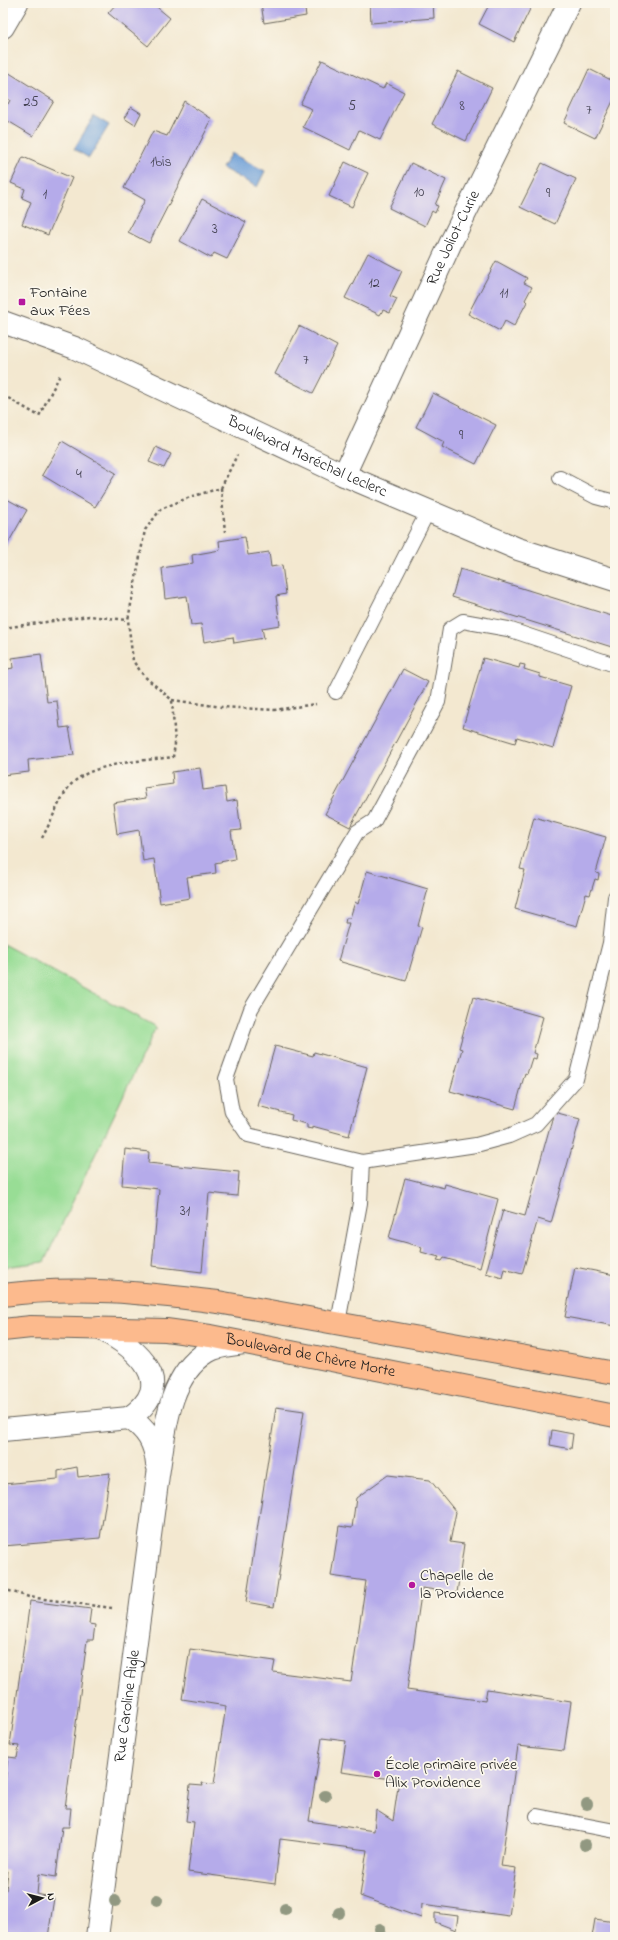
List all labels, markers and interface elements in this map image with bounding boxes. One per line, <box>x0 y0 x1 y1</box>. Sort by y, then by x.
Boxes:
house number: 25 <box>24 92 38 113</box>
house number: 5 <box>348 96 356 117</box>
house number: 8 <box>459 96 465 117</box>
house number: 7 <box>586 100 592 121</box>
house number: 1bis <box>150 152 172 173</box>
house number: 10 <box>414 182 424 203</box>
house number: 9 <box>546 183 551 204</box>
house number: 1 <box>43 184 48 205</box>
street label: Rue Joliot-Curie <box>421 186 487 290</box>
house number: 3 <box>212 219 218 240</box>
house number: 12 <box>368 273 380 294</box>
place label: Fontaine aux Fées <box>29 281 90 323</box>
house number: 11 <box>500 283 509 304</box>
marker: Fontaine aux Fées <box>17 297 27 307</box>
house number: 7 <box>303 350 309 371</box>
street label: Boulevard Maréchal Leclerc <box>222 409 392 504</box>
house number: 9 <box>459 425 464 446</box>
house number: 4 <box>76 464 82 485</box>
house number: 31 <box>180 1201 191 1222</box>
street label: Boulevard de Chèvre Morte <box>222 1327 398 1384</box>
place label: Chapelle de la Providence <box>420 1564 505 1606</box>
marker: Chapelle de la Providence <box>407 1580 417 1590</box>
street label: Rue Caroline Aigle <box>108 1647 147 1764</box>
place label: École primaire privée Alix Providence <box>385 1753 518 1795</box>
marker: École primaire privée Alix Providence <box>372 1769 382 1779</box>
north arrow <box>22 1878 62 1918</box>
text: N <box>43 1892 59 1902</box>

